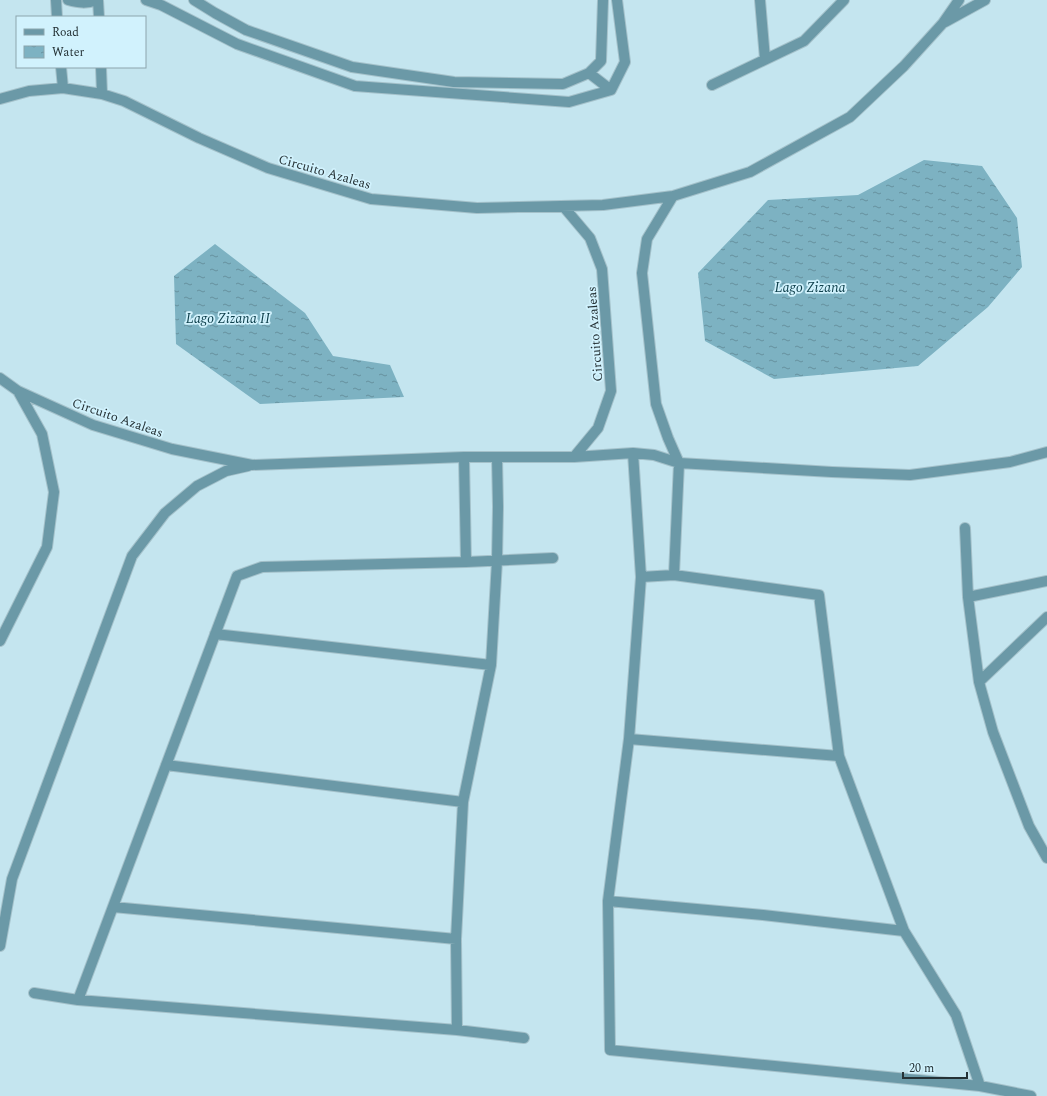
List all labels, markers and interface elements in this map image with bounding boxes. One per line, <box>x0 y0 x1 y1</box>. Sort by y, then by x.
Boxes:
legend <box>16 16 146 68</box>
text: Road <box>52 23 79 42</box>
text: Water <box>52 43 84 62</box>
street label: Circuito Azaleas <box>276 149 373 195</box>
water label: Lago Zizana <box>774 277 846 298</box>
street label: Circuito Azaleas <box>582 286 608 382</box>
water label: Lago Zizana II <box>186 308 270 329</box>
street label: Circuito Azaleas <box>69 393 166 443</box>
scale bar <box>903 1054 967 1080</box>
text: 20 m <box>909 1059 934 1078</box>

